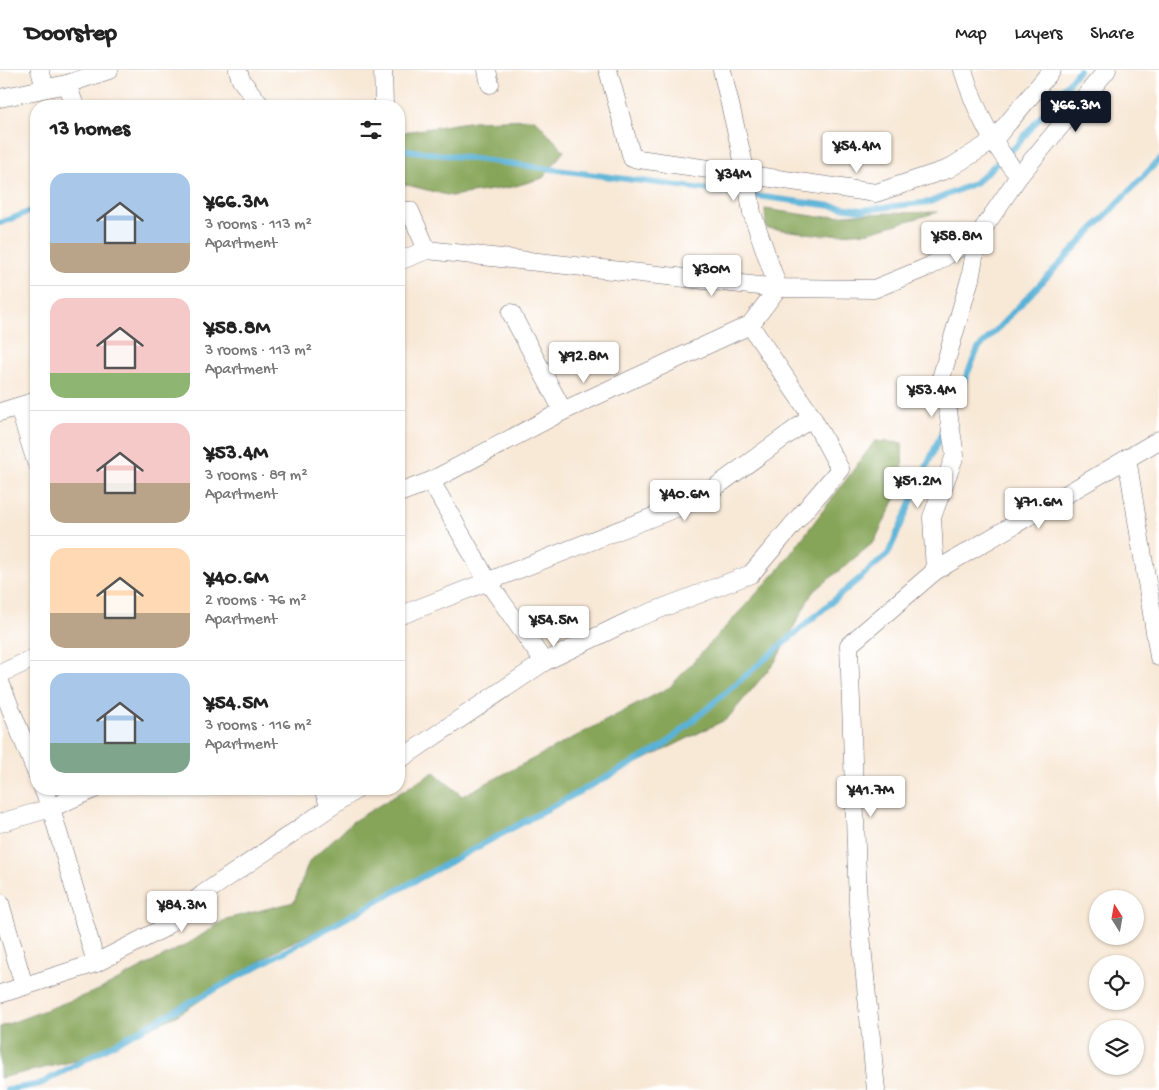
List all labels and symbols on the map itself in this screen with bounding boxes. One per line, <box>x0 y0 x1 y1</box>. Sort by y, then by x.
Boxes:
pin: ¥66.3M <box>1035 90 1117 133</box>
pin: ¥54.4M <box>816 132 898 174</box>
pin: ¥34M <box>704 160 764 202</box>
pin: ¥58.8M <box>916 222 998 264</box>
pin: ¥30M <box>682 254 742 297</box>
pin: ¥92.8M <box>543 342 625 384</box>
pin: ¥53.4M <box>891 376 973 418</box>
pin: ¥51.2M <box>877 466 959 509</box>
pin: ¥40.6M <box>644 480 726 522</box>
pin: ¥71.6M <box>998 488 1080 530</box>
pin: ¥54.5M <box>513 606 595 648</box>
pin: ¥41.7M <box>830 776 912 818</box>
pin: ¥84.3M <box>141 890 223 933</box>
north arrow <box>1089 890 1144 945</box>

